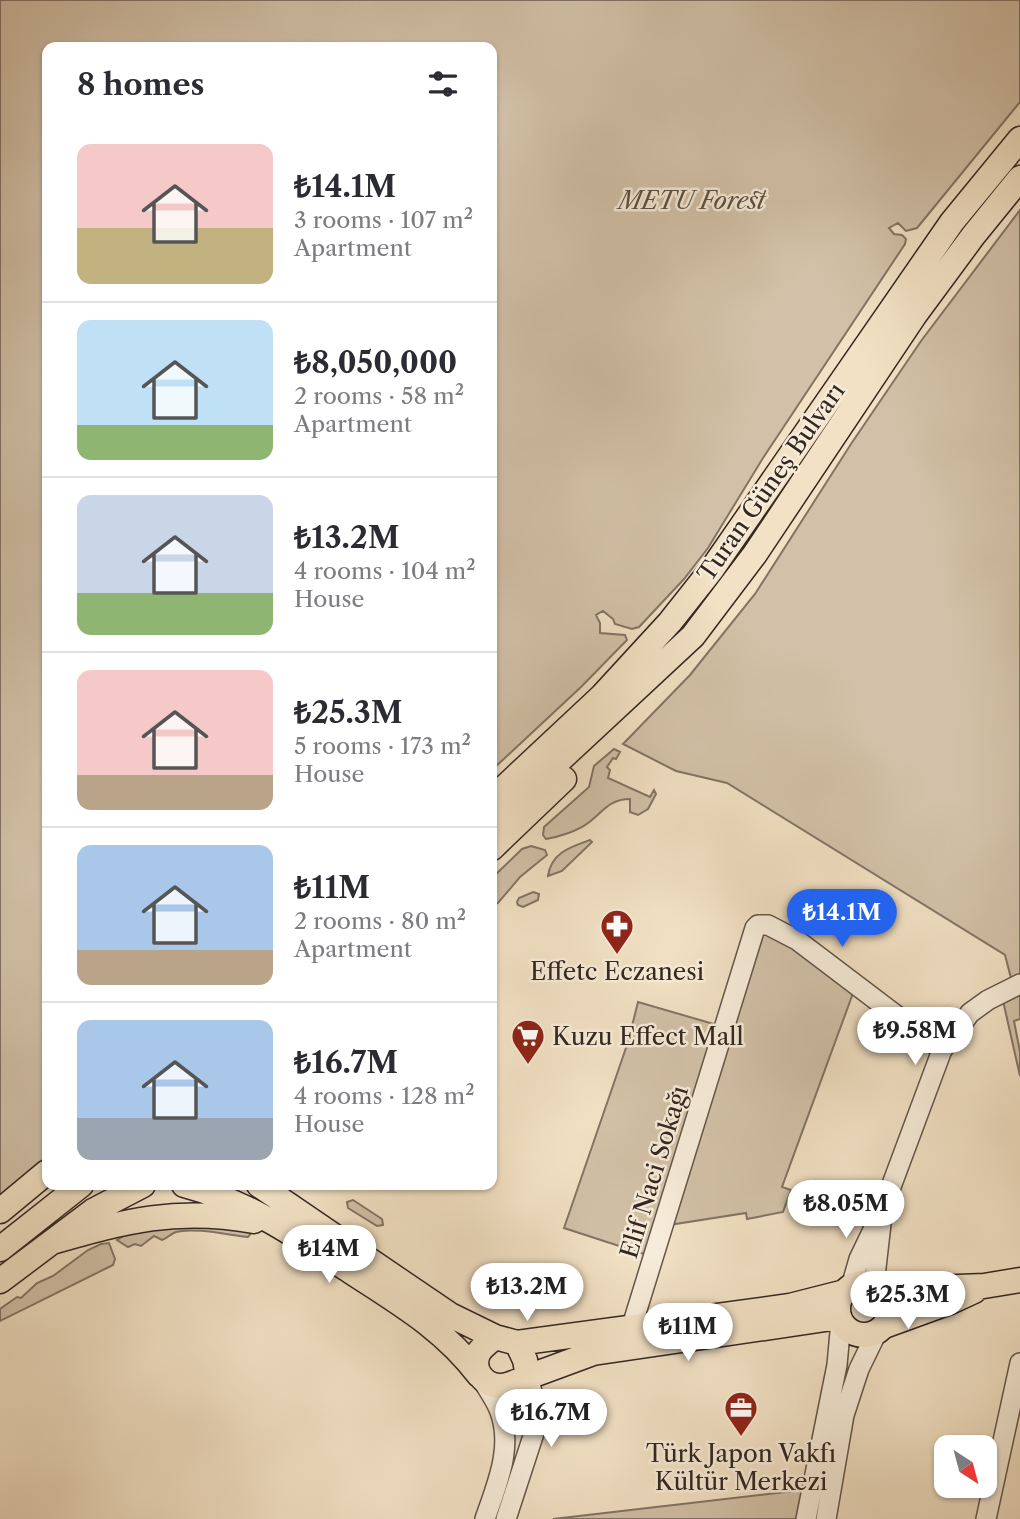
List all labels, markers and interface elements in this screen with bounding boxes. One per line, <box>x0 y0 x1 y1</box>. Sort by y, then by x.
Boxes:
icon: filters <box>424 65 462 103</box>
text: 8 homes <box>77 66 204 103</box>
text: ₺14.1M <box>294 168 396 205</box>
icon: home <box>133 172 217 256</box>
park label: METU Forest <box>615 186 767 215</box>
text: 3 rooms · 107 m² <box>294 206 473 234</box>
text: Apartment <box>294 234 412 262</box>
text: ₺8,050,000 <box>294 344 457 381</box>
icon: home <box>133 348 217 432</box>
street label: Turan Güneş Bulvarı <box>691 377 851 587</box>
text: 2 rooms · 58 m² <box>294 382 464 410</box>
text: Apartment <box>294 410 412 438</box>
text: ₺13.2M <box>294 519 399 556</box>
icon: home <box>133 523 217 607</box>
text: 4 rooms · 104 m² <box>294 557 476 585</box>
text: House <box>294 585 364 613</box>
text: ₺25.3M <box>294 694 403 731</box>
icon: home <box>133 698 217 782</box>
text: 5 rooms · 173 m² <box>294 732 471 760</box>
text: House <box>294 760 364 788</box>
text: ₺11M <box>294 869 370 906</box>
icon: home <box>133 873 217 957</box>
pin: ₺14.1M <box>785 890 899 949</box>
text: ₺14.1M <box>803 898 881 926</box>
text: 2 rooms · 80 m² <box>294 907 466 935</box>
pharmacy icon: Effetc Eczanesi <box>598 907 636 956</box>
text: Apartment <box>294 935 412 963</box>
place label: Effetc Eczanesi <box>530 957 704 986</box>
pin: ₺9.58M <box>858 1007 972 1067</box>
text: ₺9.58M <box>873 1016 957 1044</box>
supermarket icon: Kuzu Effect Mall <box>509 1017 547 1066</box>
place label: Kuzu Effect Mall <box>552 1022 744 1051</box>
text: ₺16.7M <box>294 1044 398 1081</box>
icon: home <box>133 1048 217 1132</box>
text: 4 rooms · 128 m² <box>294 1082 475 1110</box>
street label: Elif Naci Sokağı <box>614 1082 694 1262</box>
text: House <box>294 1110 364 1138</box>
pin: ₺8.05M <box>789 1180 903 1240</box>
text: ₺8.05M <box>803 1189 889 1217</box>
pin: ₺14M <box>288 1226 370 1285</box>
text: ₺14M <box>298 1234 360 1262</box>
pin: ₺13.2M <box>470 1264 584 1323</box>
text: ₺13.2M <box>487 1272 567 1300</box>
pin: ₺25.3M <box>851 1272 965 1331</box>
text: ₺25.3M <box>866 1280 950 1308</box>
pin: ₺11M <box>647 1304 729 1363</box>
text: ₺11M <box>659 1312 717 1340</box>
office icon: Türk Japon Vakfı Kültür Merkezi <box>722 1389 760 1438</box>
pin: ₺16.7M <box>494 1390 608 1449</box>
text: ₺16.7M <box>511 1398 591 1426</box>
north arrow <box>934 1435 998 1498</box>
map controls <box>934 1435 997 1498</box>
place label: Türk Japon Vakfı Kültür Merkezi <box>646 1439 836 1496</box>

